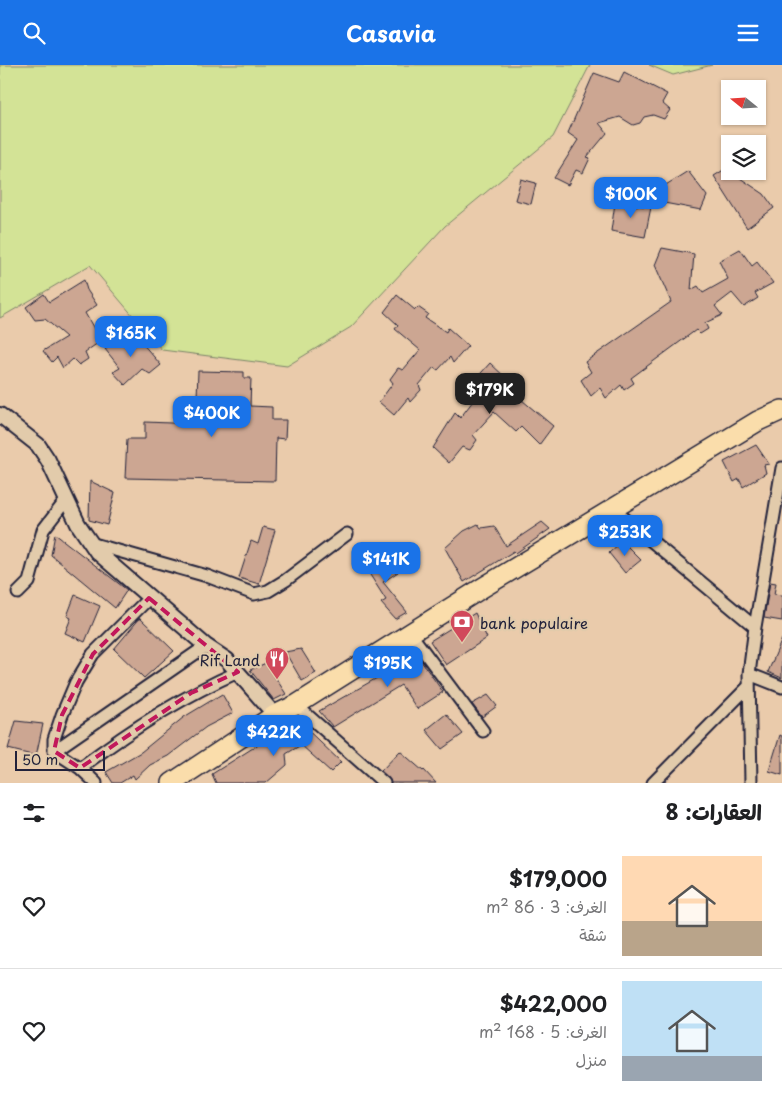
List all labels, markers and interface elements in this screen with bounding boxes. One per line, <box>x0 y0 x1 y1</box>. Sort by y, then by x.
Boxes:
text: Casavia <box>346 16 436 49</box>
icon: search <box>20 19 48 47</box>
icon: menu <box>734 19 762 47</box>
north arrow <box>721 80 766 125</box>
map controls <box>721 80 766 180</box>
button: layers <box>721 135 766 180</box>
pin: $100K <box>596 177 666 219</box>
text: $100K <box>605 181 657 205</box>
pin: $165K <box>96 315 166 358</box>
text: $165K <box>106 320 156 344</box>
pin: $179K <box>455 373 525 415</box>
text: $179K <box>466 377 514 401</box>
pin: $400K <box>177 395 247 438</box>
text: $400K <box>184 400 240 424</box>
pin: $253K <box>590 515 660 557</box>
text: $253K <box>599 519 651 543</box>
pin: $141K <box>351 541 421 584</box>
text: $141K <box>362 546 410 570</box>
bank icon: bank populaire <box>449 609 475 643</box>
place label: bank populaire <box>480 611 588 634</box>
pin: $195K <box>353 645 423 688</box>
restaurant icon: Rif Land <box>264 646 290 680</box>
place label: Rif Land <box>200 648 260 671</box>
text: $195K <box>364 650 412 674</box>
pin: $422K <box>239 715 309 757</box>
text: $422K <box>247 719 301 743</box>
scale bar <box>15 748 105 771</box>
text: 50 m <box>22 749 58 770</box>
text: العقارات: 8 <box>666 795 762 827</box>
icon: filters <box>20 799 48 827</box>
text: $179,000 <box>509 862 607 894</box>
icon: home <box>662 876 722 936</box>
icon: heart <box>20 892 48 920</box>
text: الغرف: 3 · 86 m² <box>486 894 607 918</box>
text: شقة <box>579 922 607 946</box>
text: $422,000 <box>500 987 607 1019</box>
icon: home <box>662 1001 722 1061</box>
icon: heart <box>20 1017 48 1045</box>
text: الغرف: 5 · 168 m² <box>479 1019 607 1043</box>
text: منزل <box>575 1047 607 1071</box>

